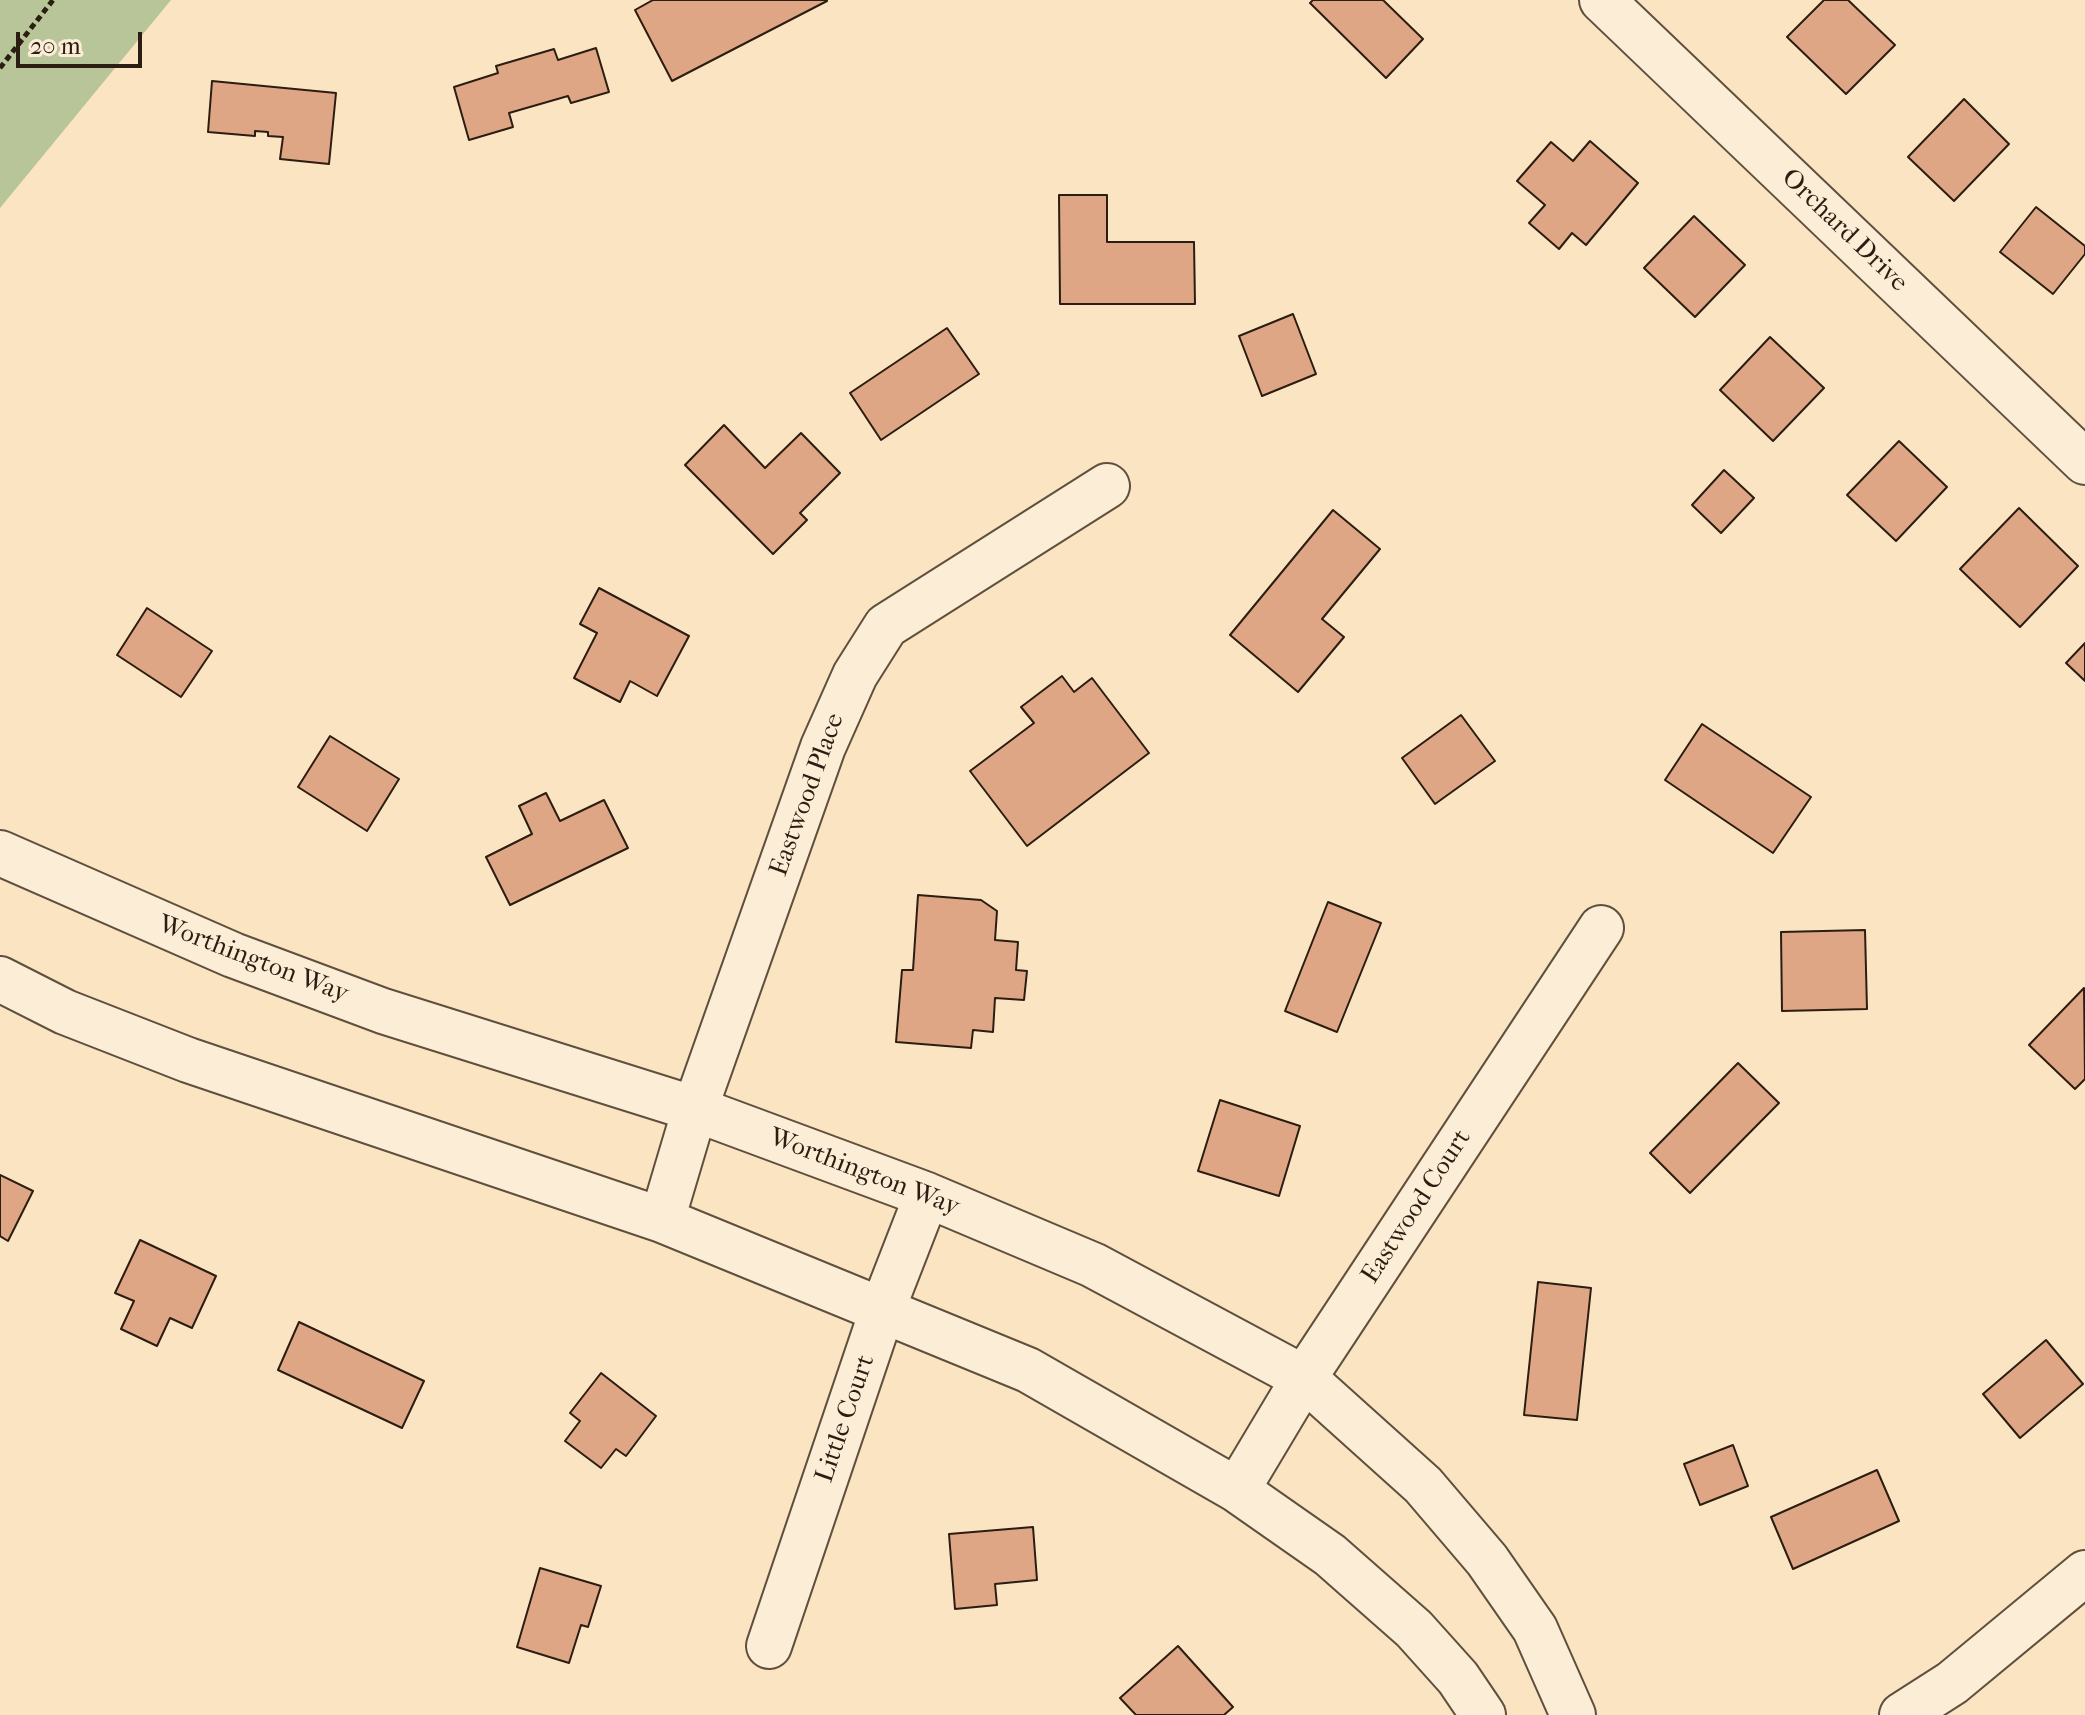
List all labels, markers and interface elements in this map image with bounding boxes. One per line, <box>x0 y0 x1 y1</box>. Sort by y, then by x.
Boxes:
scale bar <box>20 16 146 66</box>
text: 20 m <box>30 32 81 60</box>
street label: Orchard Drive <box>1774 163 1914 299</box>
street label: Eastwood Place <box>764 709 852 881</box>
street label: Worthington Way <box>154 909 352 1011</box>
street label: Worthington Way <box>765 1122 963 1224</box>
street label: Eastwood Court <box>1356 1124 1478 1290</box>
street label: Little Court <box>810 1351 882 1487</box>

